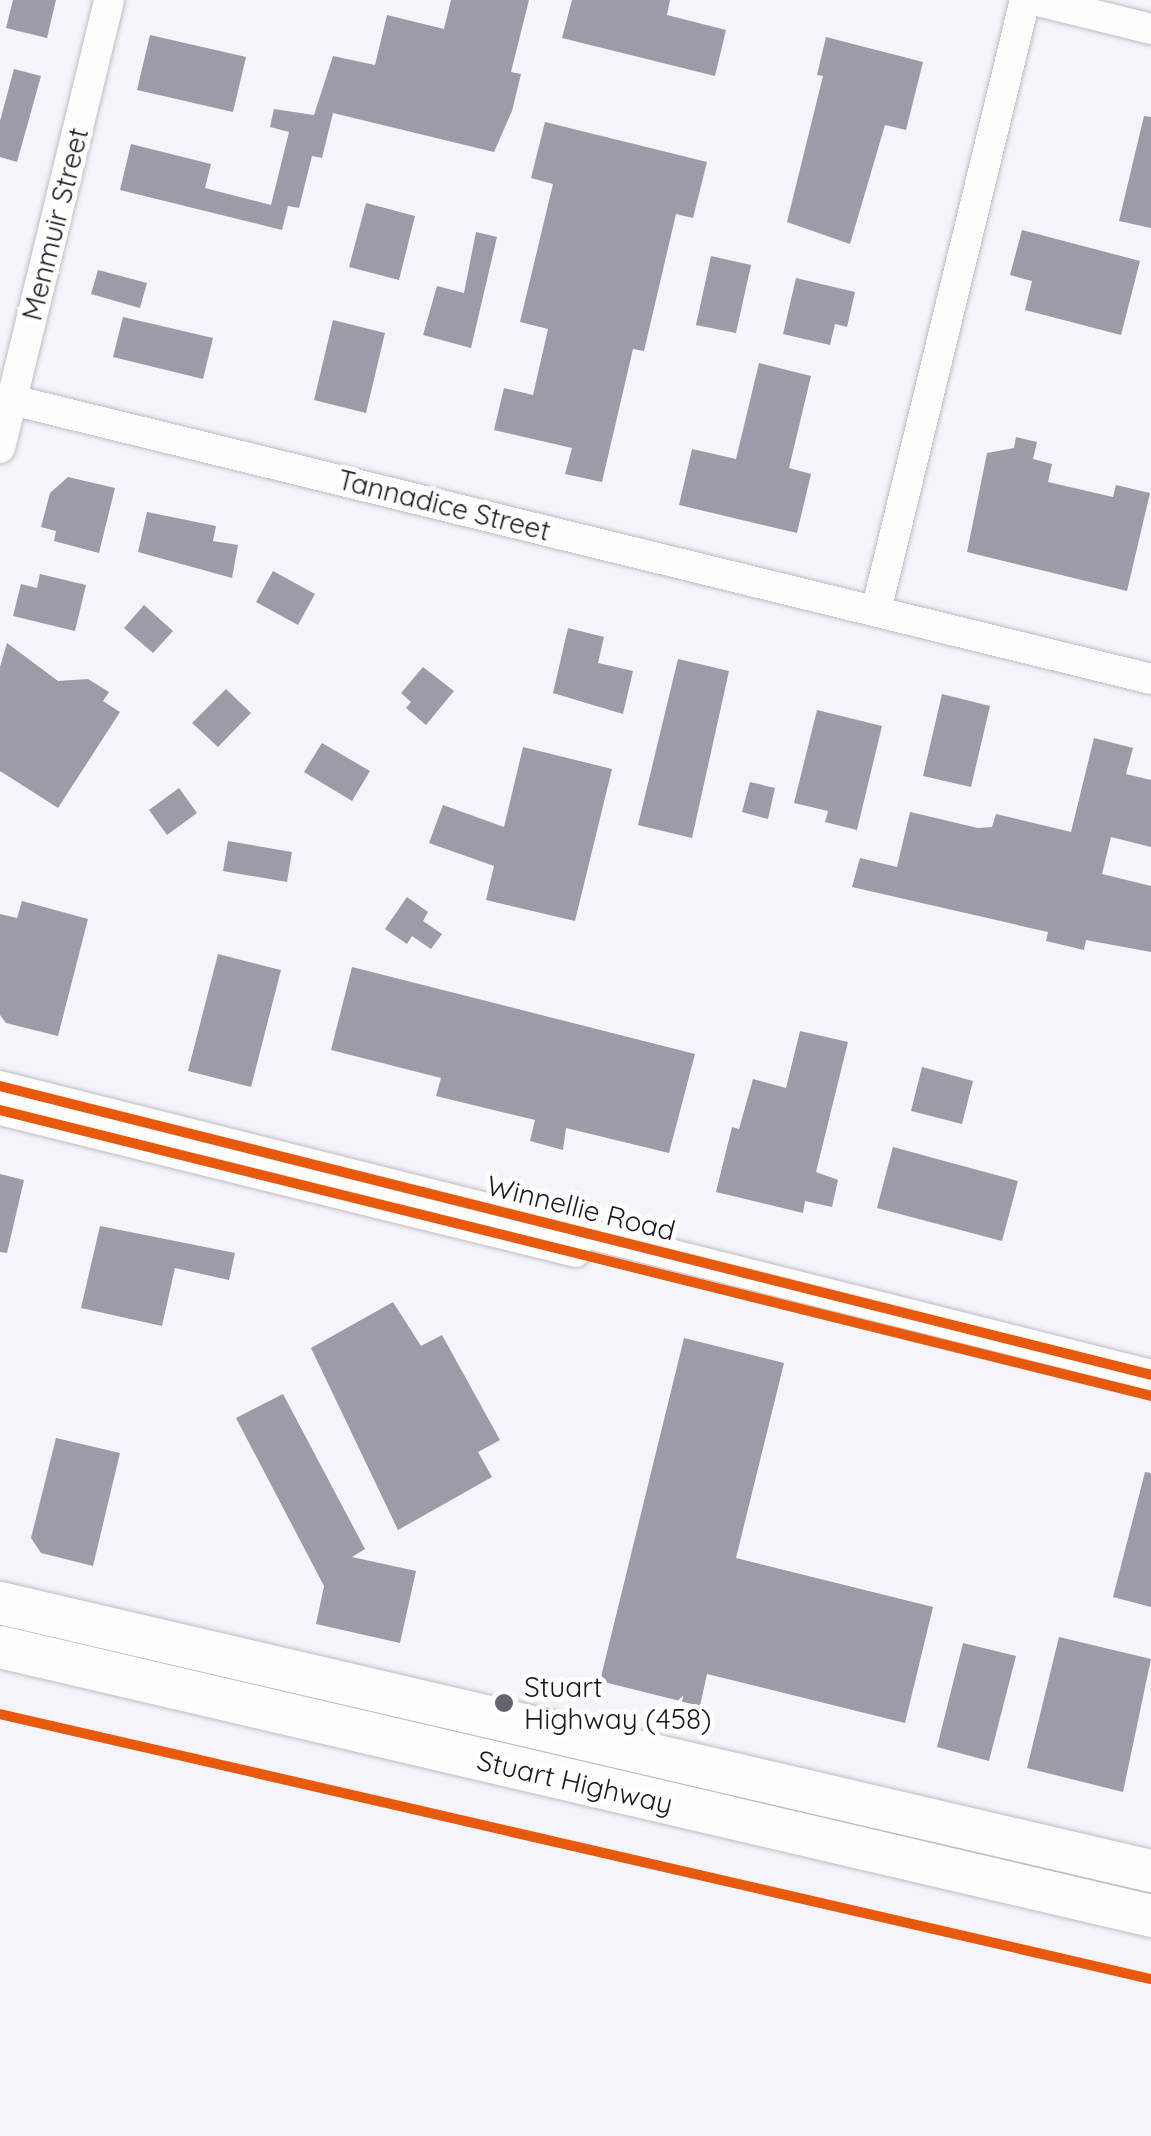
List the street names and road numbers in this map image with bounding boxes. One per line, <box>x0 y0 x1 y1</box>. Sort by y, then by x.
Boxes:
street label: Menmuir Street <box>15 124 95 324</box>
street label: Tannadice Street <box>334 462 554 548</box>
street label: Winnellie Road <box>483 1168 679 1248</box>
street label: Stuart Highway <box>474 1743 676 1821</box>

